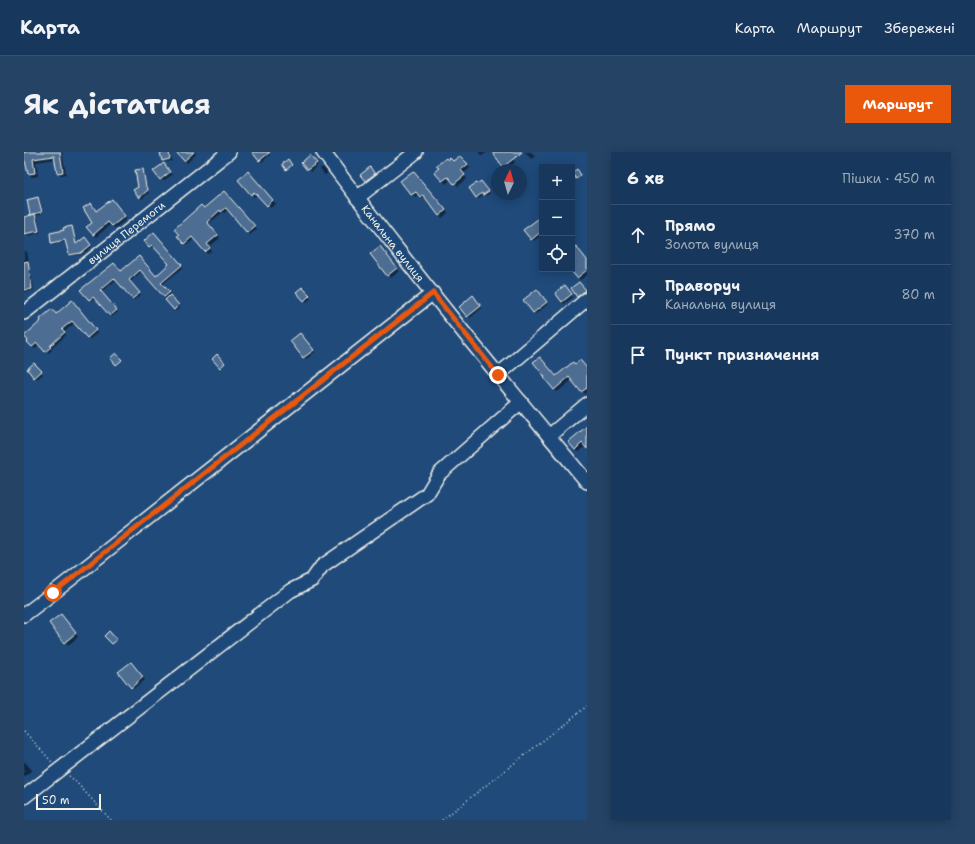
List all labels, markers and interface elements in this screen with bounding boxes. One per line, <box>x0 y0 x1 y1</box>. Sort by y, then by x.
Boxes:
text: Карта <box>20 15 80 40</box>
text: Карта <box>735 19 775 37</box>
text: Маршрут <box>797 19 862 37</box>
text: Збережені <box>884 19 955 37</box>
text: Як дістатися <box>24 85 211 123</box>
button: Маршрут <box>845 85 951 123</box>
north arrow <box>491 164 527 200</box>
map controls <box>539 164 575 272</box>
button: + <box>539 164 575 200</box>
text: 6 хв <box>627 167 664 189</box>
text: Пішки · 450 m <box>842 170 935 187</box>
street label: вулиця Перемоги <box>85 198 168 268</box>
button: − <box>539 200 575 236</box>
street label: Канальна вулиця <box>358 202 427 285</box>
text: Прямо <box>665 216 715 236</box>
icon: ahead <box>627 224 649 246</box>
text: 370 m <box>893 226 935 243</box>
button: locate <box>539 236 575 272</box>
text: Золота вулиця <box>665 236 759 253</box>
text: Праворуч <box>665 276 740 296</box>
icon: right <box>627 284 649 306</box>
text: 80 m <box>901 286 935 303</box>
text: Канальна вулиця <box>665 296 776 313</box>
icon: arrive <box>627 344 649 366</box>
text: Пункт призначення <box>665 345 820 365</box>
route end <box>489 366 507 384</box>
route start <box>44 584 62 602</box>
scale bar <box>36 792 101 811</box>
text: 50 m <box>42 793 70 808</box>

